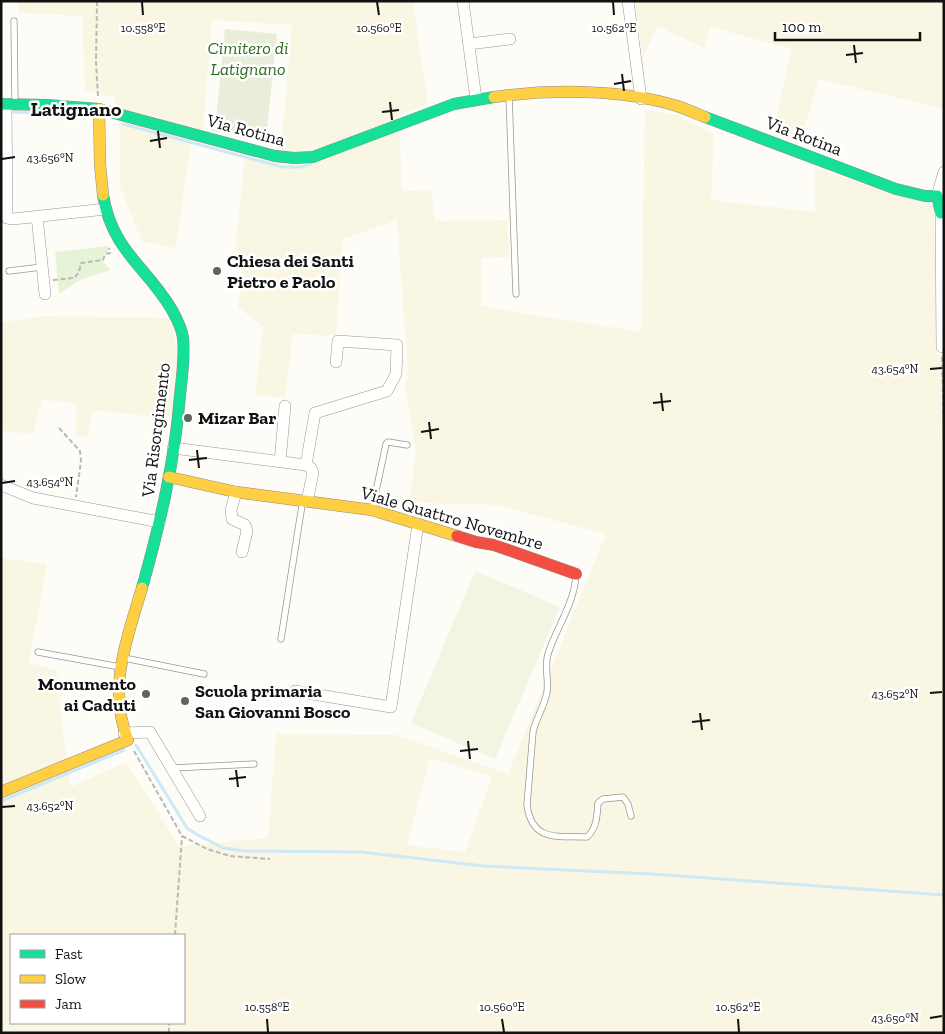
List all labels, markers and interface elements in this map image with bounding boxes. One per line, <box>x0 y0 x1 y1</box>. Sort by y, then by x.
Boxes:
scale bar <box>775 10 920 42</box>
text: 100 m <box>782 18 821 36</box>
text: 10.558°E <box>121 21 165 35</box>
text: 10.560°E <box>356 21 402 35</box>
text: 10.562°E <box>592 21 636 35</box>
park label: Cimitero di Latignano <box>207 37 289 80</box>
district label: Latignano <box>31 97 122 121</box>
street label: Via Rotina <box>204 109 288 151</box>
street label: Via Rotina <box>762 111 846 161</box>
text: 43.656°N <box>26 151 74 165</box>
place label: Chiesa dei Santi Pietro e Paolo <box>227 250 355 293</box>
marker: Chiesa dei Santi Pietro e Paolo <box>211 265 223 277</box>
street label: Via Risorgimento <box>137 362 175 499</box>
text: 43.654°N <box>872 362 919 376</box>
place label: Mizar Bar <box>198 407 276 429</box>
marker: Mizar Bar <box>182 412 194 424</box>
text: 43.654°N <box>27 475 74 489</box>
street label: Viale Quattro Novembre <box>357 481 546 555</box>
place label: Monumento ai Caduti <box>38 673 137 716</box>
place label: Scuola primaria San Giovanni Bosco <box>195 680 351 723</box>
text: 43.652°N <box>872 687 919 701</box>
marker: Monumento ai Caduti <box>140 688 152 700</box>
marker: Scuola primaria San Giovanni Bosco <box>179 695 191 707</box>
text: 43.652°N <box>27 799 74 813</box>
legend <box>10 934 185 1024</box>
text: Fast <box>55 945 83 963</box>
text: Slow <box>55 970 87 988</box>
text: Jam <box>55 995 82 1013</box>
text: 10.558°E <box>245 1000 289 1014</box>
text: 10.560°E <box>479 1000 525 1014</box>
text: 10.562°E <box>716 1000 760 1014</box>
text: 43.650°N <box>871 1011 919 1025</box>

